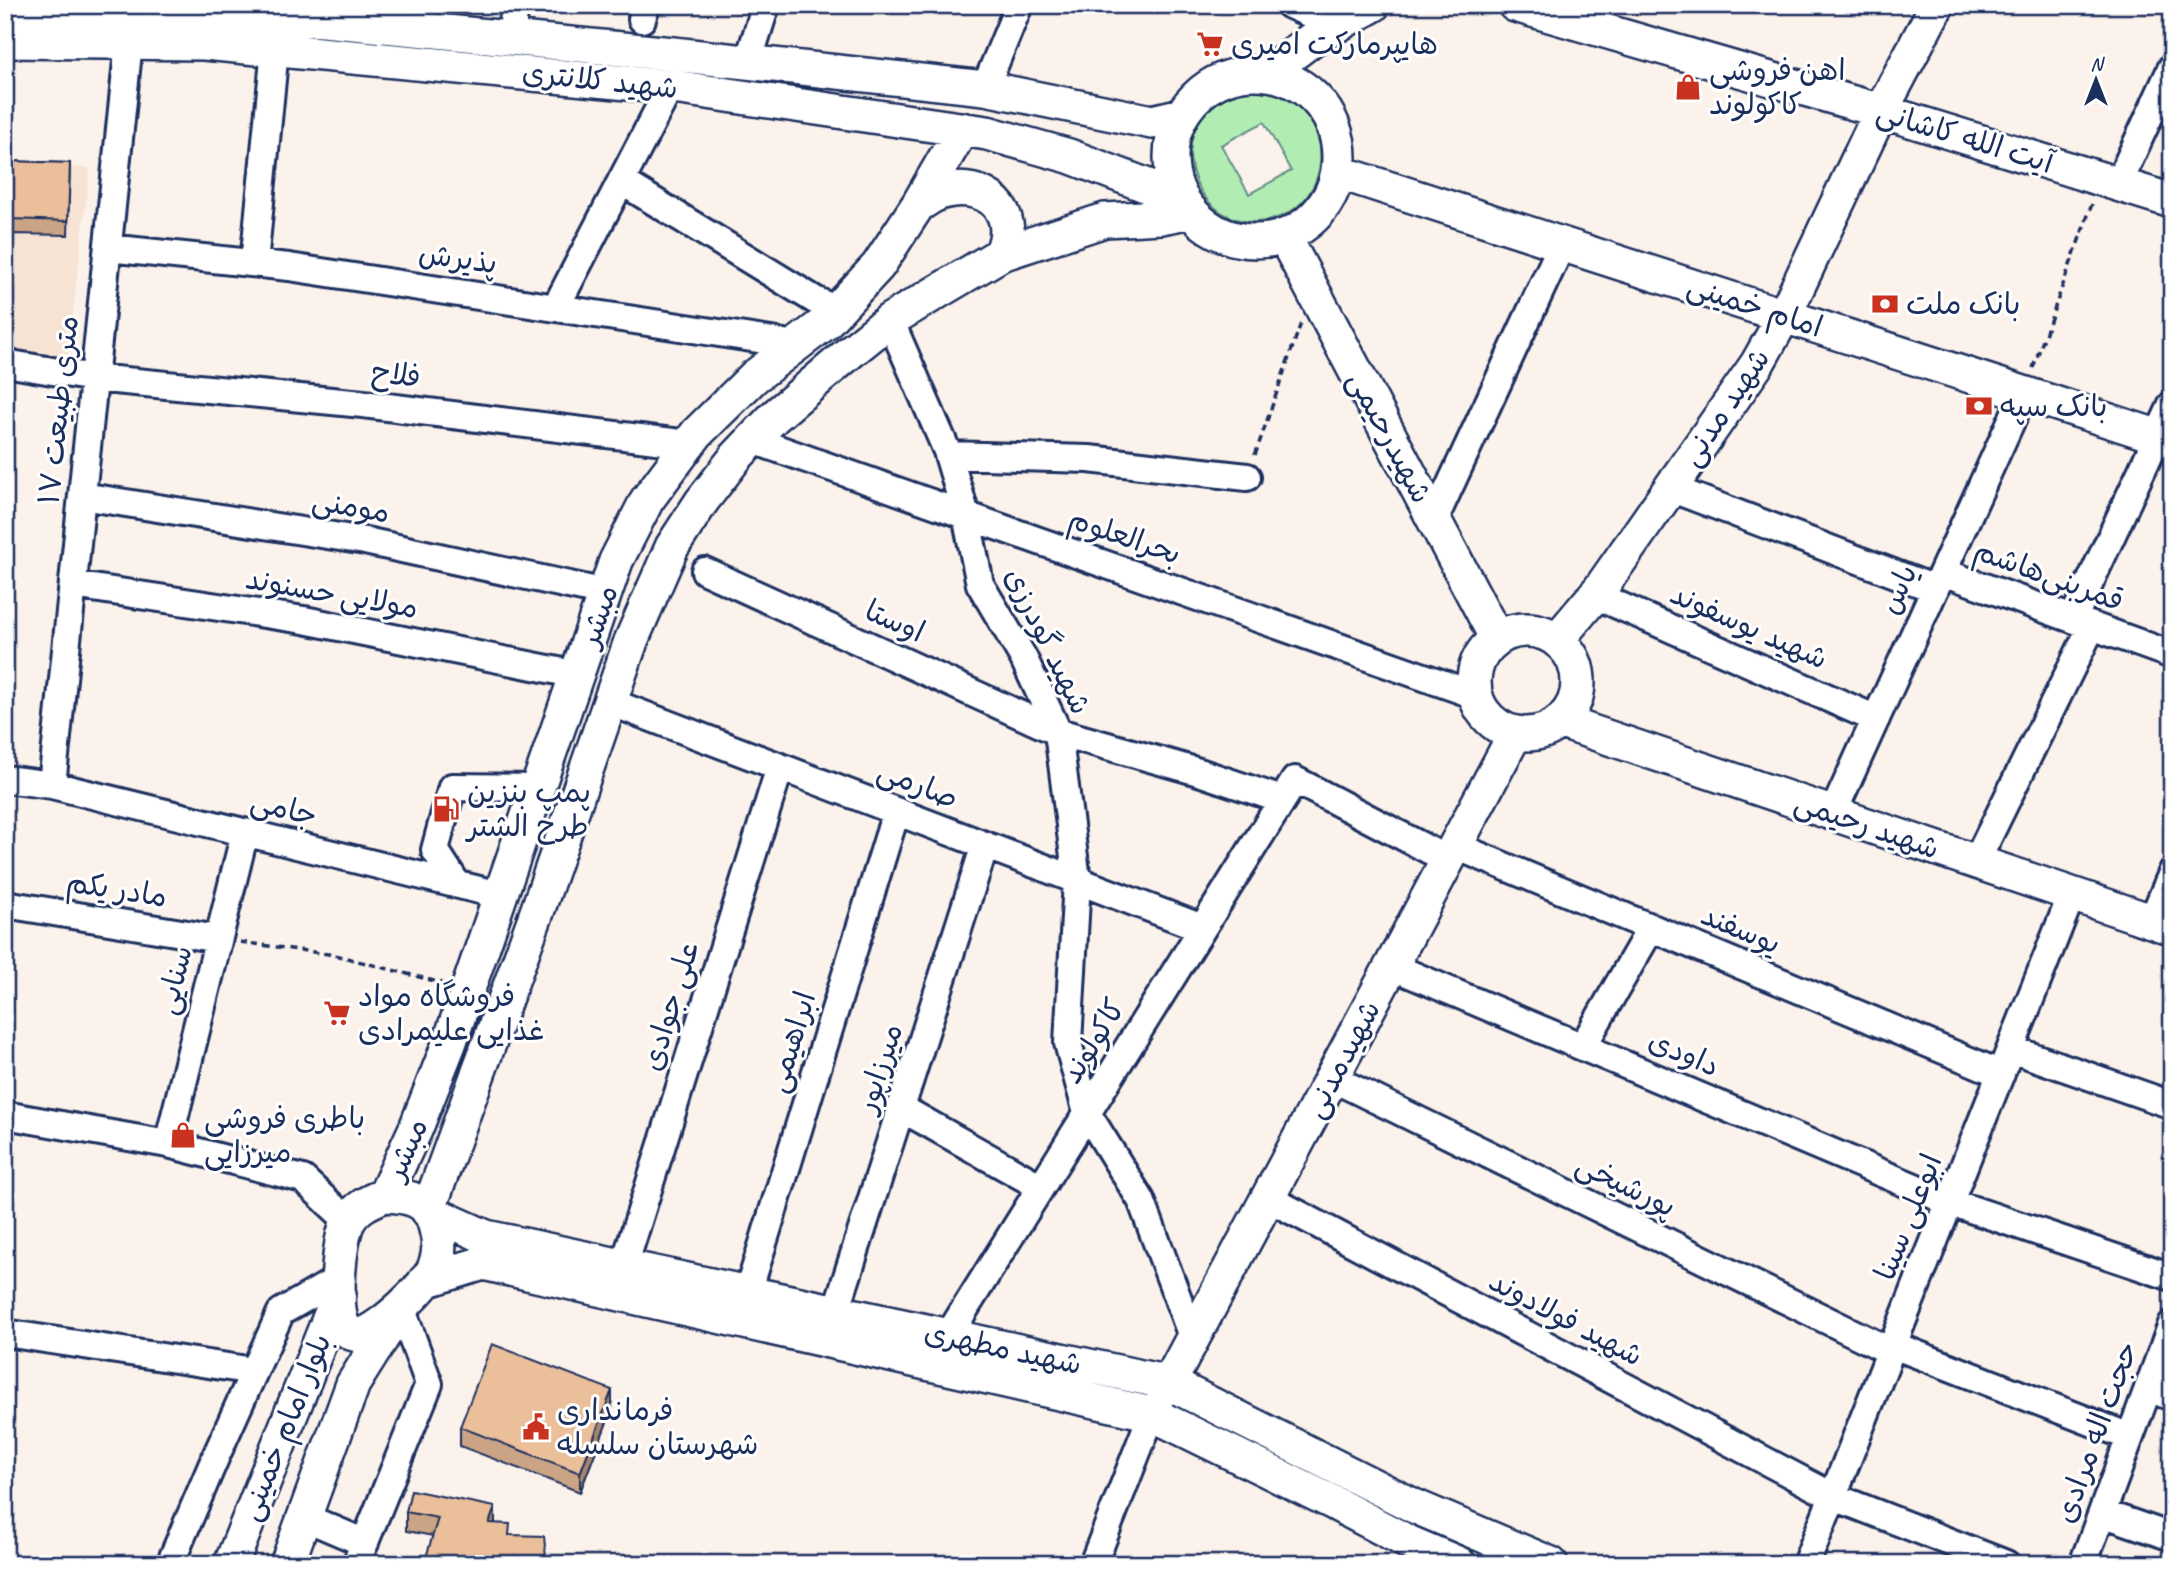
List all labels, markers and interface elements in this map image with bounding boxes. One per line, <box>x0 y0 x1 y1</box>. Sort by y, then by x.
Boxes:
place label: هایپرمارکت امیری <box>1231 25 1438 63</box>
supermarket icon: هایپرمارکت امیری <box>1195 29 1225 59</box>
north arrow <box>2062 46 2132 116</box>
place label: اهن فروشی کاکولوند <box>1709 51 1846 124</box>
text: N <box>2090 52 2105 76</box>
street label: شهید کلانتری <box>520 53 680 107</box>
shop icon: اهن فروشی کاکولوند <box>1673 72 1703 102</box>
street label: آیت الله کاشانی <box>1872 92 2060 182</box>
street label: پذیرش <box>416 234 500 282</box>
street label: امام خمینی <box>1681 266 1828 349</box>
place label: بانک ملت <box>1906 285 2021 323</box>
bank icon: بانک ملت <box>1870 289 1900 319</box>
street label: ۱۷ متری طبیعت <box>29 314 87 506</box>
street label: شهید مدنی <box>1672 341 1778 473</box>
street label: فلاح <box>369 352 423 397</box>
street label: شهیدرحیمی <box>1339 364 1441 510</box>
place label: بانک سپه <box>2000 387 2107 425</box>
bank icon: بانک سپه <box>1964 391 1994 421</box>
street label: مومنی <box>309 480 393 532</box>
street label: بحرالعلوم <box>1063 499 1186 576</box>
street label: قمربنی‌هاشم <box>1968 530 2129 622</box>
street label: یاس <box>1870 558 1926 620</box>
street label: مولایی حسنوند <box>243 559 421 627</box>
street label: شهید گودرزی <box>996 561 1100 721</box>
street label: شهید یوسفوند <box>1664 574 1834 678</box>
street label: مبشر <box>569 580 626 655</box>
street label: اوستا <box>859 591 931 651</box>
street label: صارمی <box>872 751 964 817</box>
place label: پمپ بنزین طرح الشتر <box>464 773 591 845</box>
street label: جامی <box>247 781 321 835</box>
street label: شهید رحیمی <box>1790 782 1944 868</box>
fuel station icon: پمپ بنزین طرح الشتر <box>431 794 461 824</box>
street label: مادر یکم <box>63 862 170 919</box>
street label: یوسفند <box>1695 895 1787 963</box>
street label: علی جوادی <box>632 937 708 1075</box>
street label: سنایی <box>147 941 201 1019</box>
place label: فروشگاه مواد غذایی علیمرادی <box>358 977 544 1049</box>
street label: ابراهیمی <box>758 987 824 1097</box>
street label: کاکولوند <box>1052 991 1135 1091</box>
street label: شهیدمدنی <box>1295 994 1389 1124</box>
supermarket icon: فروشگاه مواد غذایی علیمرادی <box>322 998 352 1028</box>
street label: میرزاپور <box>846 1019 912 1120</box>
street label: داودی <box>1643 1021 1725 1085</box>
place label: باطری فروشی میرزایی <box>204 1099 365 1171</box>
street label: مبشر <box>374 1112 436 1189</box>
shop icon: باطری فروشی میرزایی <box>168 1120 198 1150</box>
street label: پورشیخی <box>1570 1145 1682 1225</box>
street label: ابوعلی سینا <box>1866 1148 1950 1286</box>
street label: شهید فولادوند <box>1482 1261 1650 1375</box>
street label: شهید مطهری <box>921 1313 1085 1383</box>
street label: بلوار امام خمینی <box>230 1328 343 1527</box>
street label: حجت اله مرادی <box>2046 1336 2146 1528</box>
place label: فرمانداری شهرستان سلسله <box>557 1391 759 1463</box>
public building icon: فرمانداری شهرستان سلسله <box>521 1412 551 1442</box>

